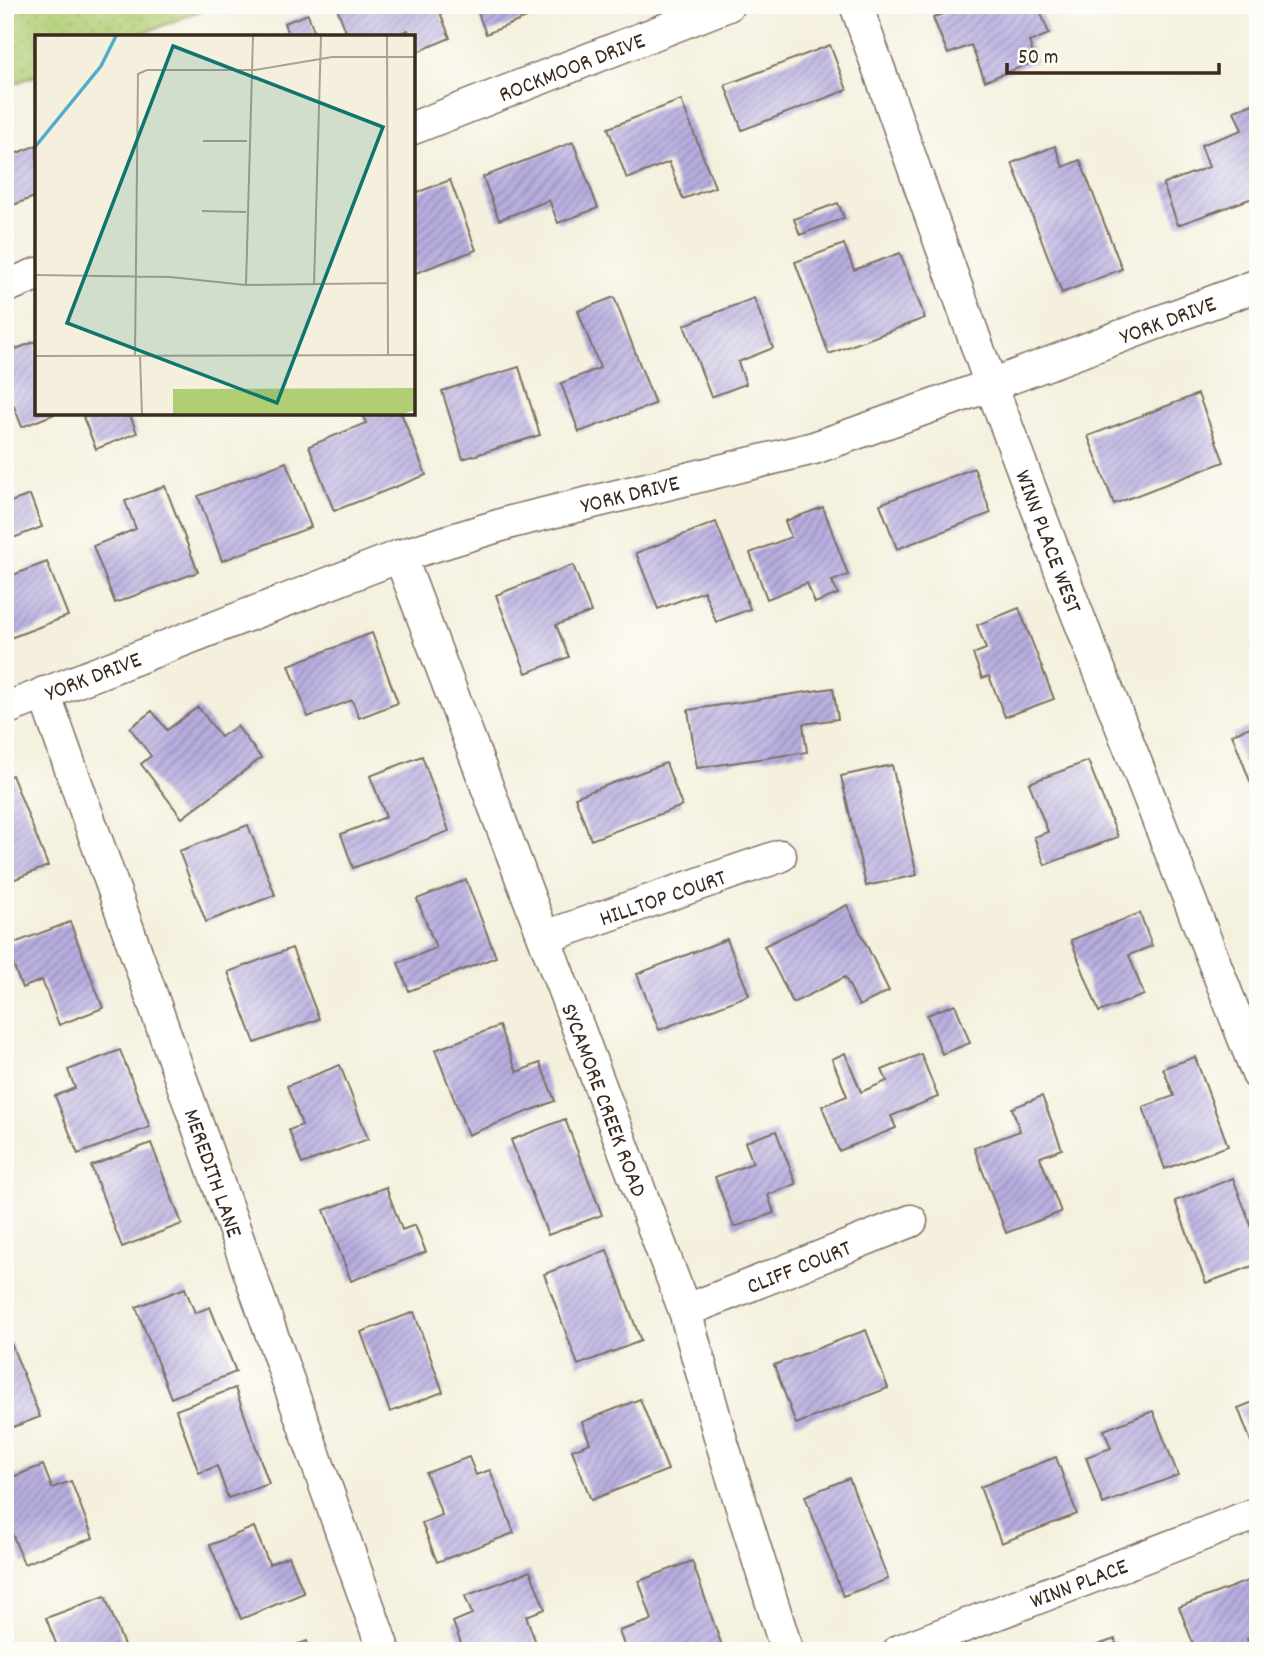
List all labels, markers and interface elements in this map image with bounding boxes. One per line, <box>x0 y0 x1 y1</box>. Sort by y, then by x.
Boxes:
street label: ROCKMOOR DRIVE <box>495 26 651 113</box>
scale bar <box>1007 32 1219 76</box>
inset map <box>35 35 415 415</box>
text: 50 m <box>1018 44 1058 74</box>
street label: YORK DRIVE <box>1116 289 1222 355</box>
street label: WINN PLACE WEST <box>1004 466 1088 619</box>
street label: YORK DRIVE <box>578 468 684 524</box>
street label: YORK DRIVE <box>41 645 147 712</box>
street label: HILLTOP COURT <box>596 863 731 937</box>
street label: SYCAMORE CREEK ROAD <box>550 999 653 1202</box>
street label: MEREDITH LANE <box>173 1105 249 1243</box>
street label: CLIFF COURT <box>743 1233 857 1305</box>
street label: WINN PLACE <box>1026 1551 1134 1619</box>

